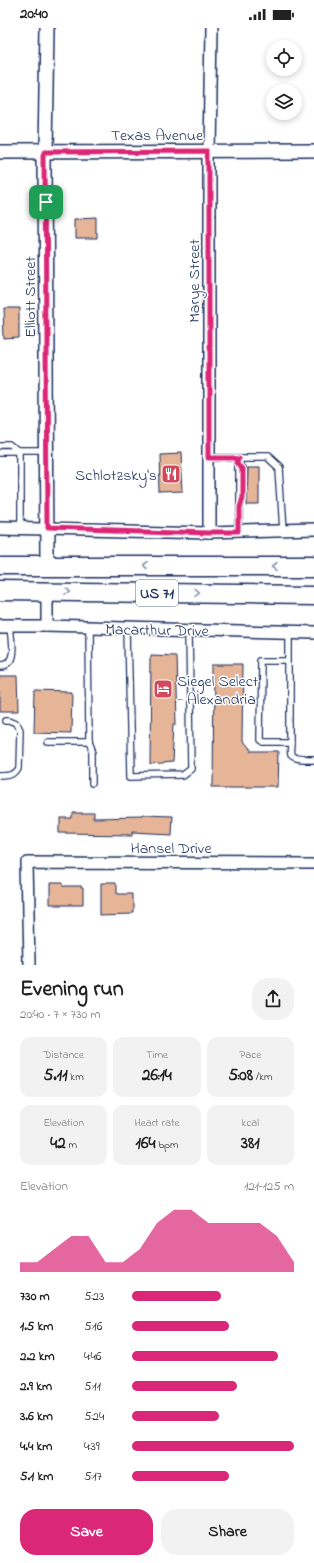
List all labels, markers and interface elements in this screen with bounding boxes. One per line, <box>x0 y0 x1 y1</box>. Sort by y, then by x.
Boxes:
text: 20:40 <box>20 3 48 25</box>
map controls <box>266 40 302 120</box>
button: locate <box>266 40 302 76</box>
button: layers <box>266 84 302 120</box>
street label: Texas Avenue <box>111 124 204 148</box>
pin <box>29 185 63 219</box>
icon: arrive <box>35 191 57 213</box>
street label: Marye Street <box>183 239 207 323</box>
street label: Elliott Street <box>19 256 43 338</box>
restaurant icon: Schlotzsky's <box>160 463 182 485</box>
place label: Schlotzsky's <box>75 464 157 488</box>
one-way arrow <box>142 562 148 570</box>
one-way arrow <box>272 562 278 570</box>
road number: US 71 <box>136 580 178 606</box>
one-way arrow <box>64 587 70 596</box>
one-way arrow <box>194 589 200 598</box>
street label: Macarthur Drive <box>105 618 210 644</box>
place label: Siegel Select - Alexandria <box>177 670 259 712</box>
hotel icon: Siegel Select - Alexandria <box>152 678 174 700</box>
street label: Hansel Drive <box>130 837 212 861</box>
text: Evening run <box>20 974 124 1006</box>
button: share <box>252 978 294 1020</box>
text: 20:40 · 7 × 730 m <box>20 1005 101 1024</box>
text: Distance <box>43 1047 84 1063</box>
text: Time <box>146 1047 168 1063</box>
text: Pace <box>240 1047 261 1063</box>
text: 5.11 <box>44 1063 68 1088</box>
text: 26:14 <box>142 1063 172 1088</box>
text: 5:08 <box>228 1063 253 1088</box>
text: km <box>68 1069 84 1085</box>
text: /km <box>253 1069 273 1085</box>
text: Elevation <box>43 1115 84 1131</box>
text: Heart rate <box>134 1115 180 1131</box>
text: kcal <box>242 1115 259 1131</box>
text: 42 <box>50 1131 66 1156</box>
text: 164 <box>136 1131 155 1156</box>
text: 381 <box>241 1131 260 1156</box>
text: m <box>66 1137 77 1153</box>
text: bpm <box>155 1137 178 1153</box>
text: Elevation <box>20 1177 68 1196</box>
text: 121–125 m <box>244 1177 294 1196</box>
text: 730 m <box>20 1287 50 1306</box>
text: 5:23 <box>84 1287 104 1306</box>
text: 1.5 km <box>20 1317 53 1336</box>
text: 5:16 <box>84 1317 102 1336</box>
text: 2.2 km <box>20 1347 55 1366</box>
text: 4:46 <box>84 1347 102 1366</box>
text: 2.9 km <box>20 1377 52 1396</box>
text: 5:11 <box>84 1377 101 1396</box>
text: 3.6 km <box>20 1407 53 1426</box>
text: 5:24 <box>84 1407 104 1426</box>
text: 4.4 km <box>20 1437 52 1456</box>
text: 4:39 <box>84 1437 100 1456</box>
text: 5.1 km <box>20 1467 53 1486</box>
text: 5:17 <box>84 1467 102 1486</box>
button: Save <box>20 1509 153 1555</box>
button: Share <box>161 1509 294 1555</box>

